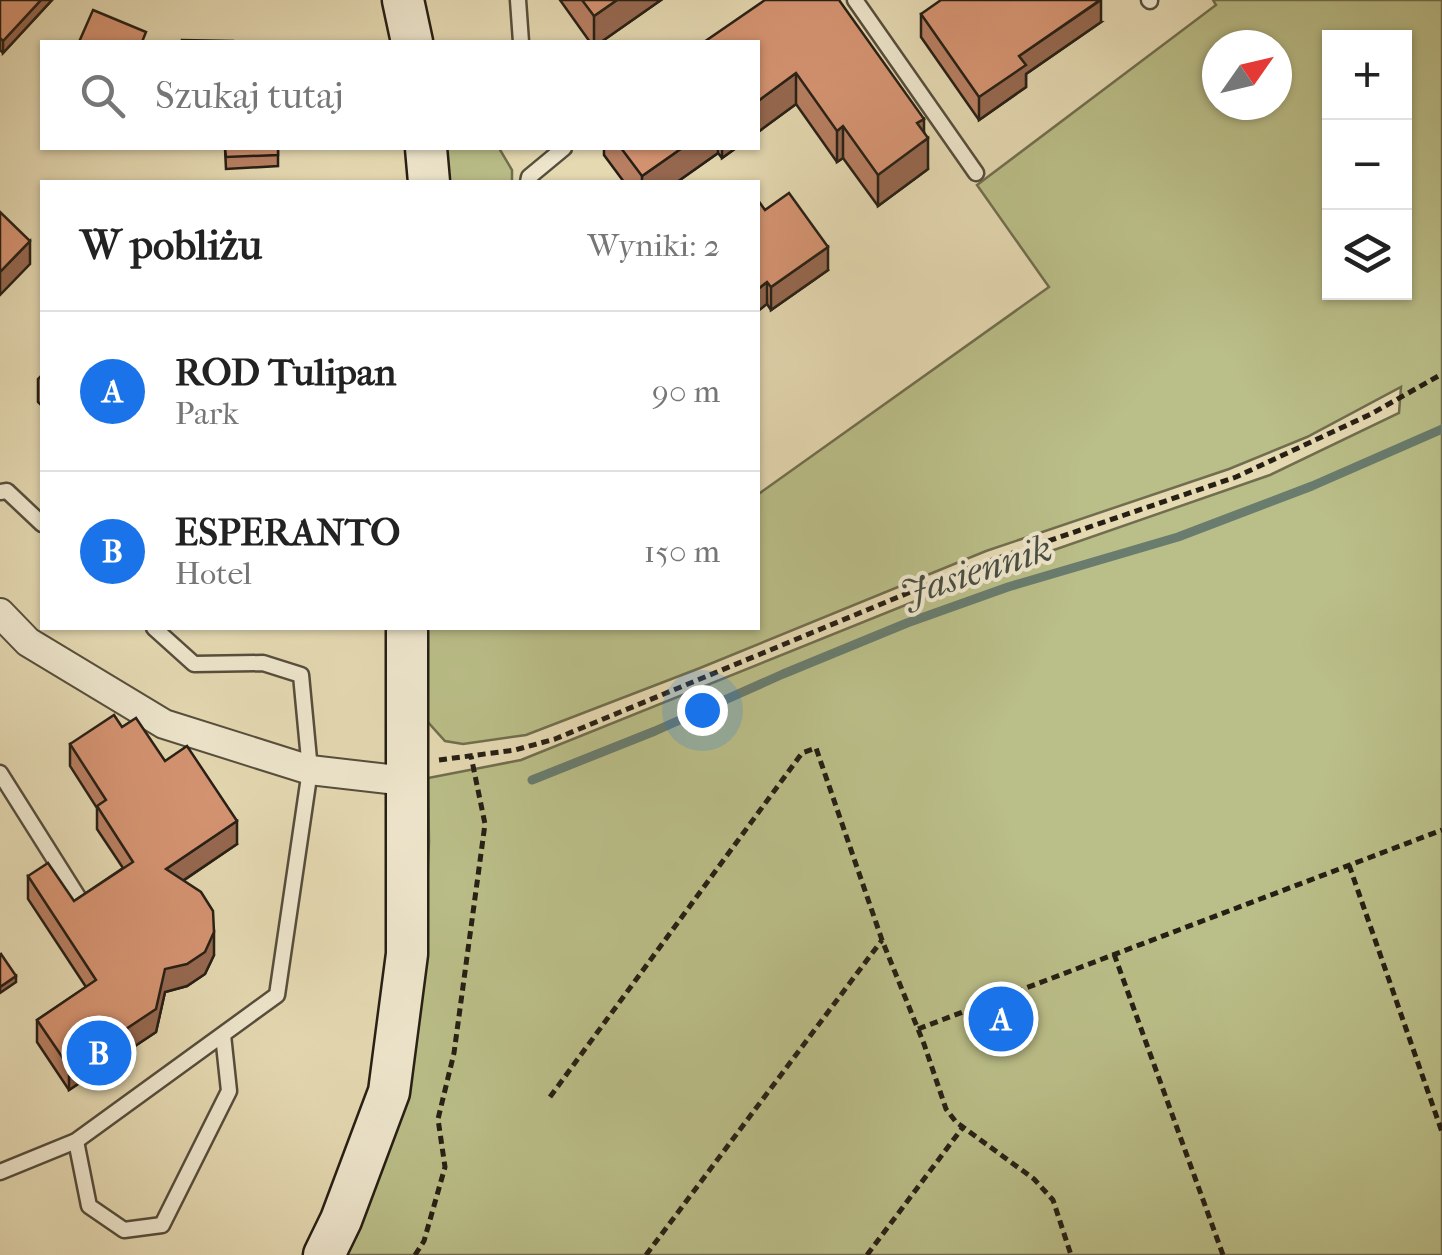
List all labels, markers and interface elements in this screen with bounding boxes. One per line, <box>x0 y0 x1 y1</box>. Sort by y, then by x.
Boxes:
north arrow <box>1202 30 1292 120</box>
map controls <box>1322 30 1412 300</box>
button: + <box>1322 30 1412 120</box>
search box <box>40 40 760 150</box>
icon: search <box>75 68 130 123</box>
text: Szukaj tutaj <box>155 73 344 118</box>
button: − <box>1322 120 1412 210</box>
button: layers <box>1322 210 1412 300</box>
text: W pobliżu <box>80 221 262 270</box>
text: Wyniki: 2 <box>587 227 720 264</box>
text: ROD Tulipan <box>175 350 396 395</box>
text: A <box>102 373 123 410</box>
text: 90 m <box>652 373 720 410</box>
text: Park <box>175 395 239 432</box>
text: ESPERANTO <box>175 510 400 555</box>
water label: Jasiennik <box>894 525 1058 617</box>
text: B <box>102 533 123 570</box>
text: 150 m <box>644 533 720 570</box>
text: Hotel <box>175 555 252 592</box>
your location <box>677 685 728 736</box>
pin: A <box>968 982 1034 1056</box>
pin: B <box>66 1016 132 1090</box>

